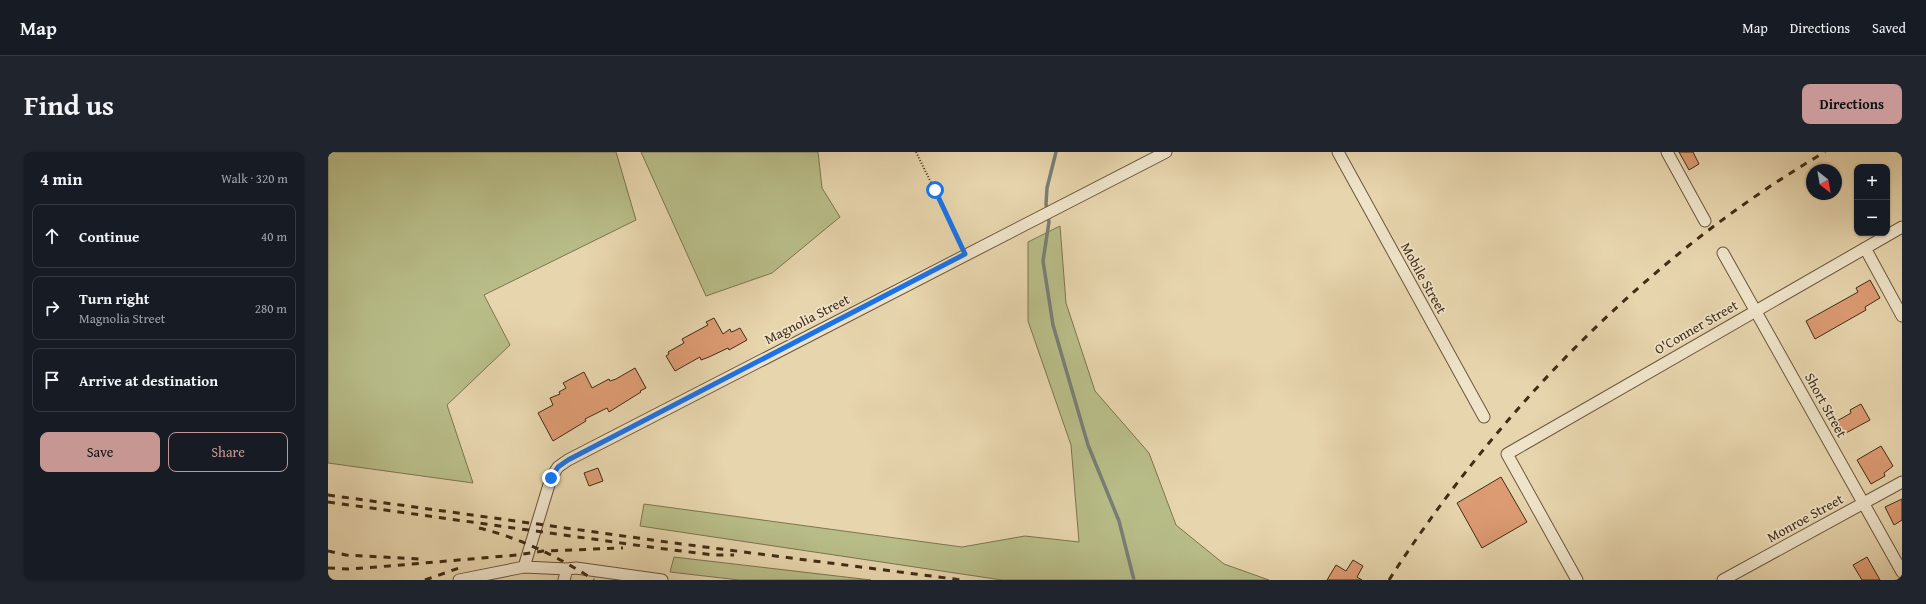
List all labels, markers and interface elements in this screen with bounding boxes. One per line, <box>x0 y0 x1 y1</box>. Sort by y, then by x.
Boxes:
text: Map <box>20 14 57 42</box>
text: Map <box>1742 18 1768 38</box>
text: Directions <box>1790 18 1850 38</box>
text: Saved <box>1872 18 1906 38</box>
text: Find us <box>24 84 114 125</box>
button: Directions <box>1802 84 1902 124</box>
north arrow <box>1806 164 1842 200</box>
map controls <box>1854 164 1890 236</box>
button: + <box>1854 164 1890 200</box>
text: 4 min <box>40 166 82 191</box>
text: Walk · 320 m <box>221 169 288 188</box>
route start <box>926 181 944 199</box>
button: − <box>1854 200 1890 236</box>
icon: ahead <box>41 225 63 247</box>
text: Continue <box>79 226 140 247</box>
text: 40 m <box>261 227 287 246</box>
street label: Mobile Street <box>1396 239 1452 317</box>
text: Turn right <box>79 288 150 309</box>
street label: Magnolia Street <box>761 289 853 349</box>
street label: O'Conner Street <box>1651 295 1742 359</box>
icon: right <box>41 297 63 319</box>
text: 280 m <box>255 299 287 318</box>
text: Magnolia Street <box>79 309 165 328</box>
icon: arrive <box>41 369 63 391</box>
street label: Short Street <box>1800 369 1852 441</box>
text: Arrive at destination <box>79 370 218 391</box>
button: Save <box>40 432 160 472</box>
button: Share <box>168 432 288 472</box>
route end <box>542 469 560 487</box>
street label: Monroe Street <box>1763 489 1847 547</box>

